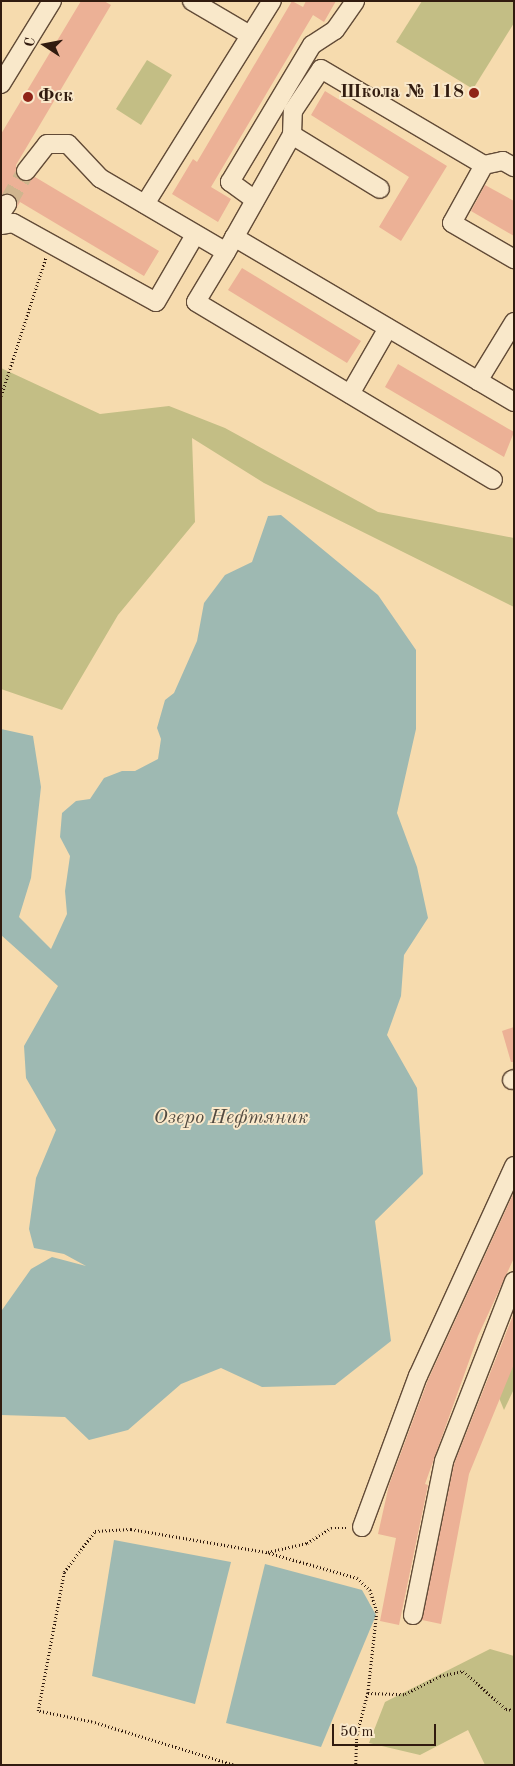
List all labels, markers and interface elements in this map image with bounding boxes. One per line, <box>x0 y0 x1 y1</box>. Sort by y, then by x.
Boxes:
north arrow <box>20 20 70 70</box>
text: С <box>23 36 38 48</box>
place label: Школа № 118 <box>340 82 464 104</box>
place label: Фск <box>38 86 73 108</box>
marker: Школа № 118 <box>468 87 480 99</box>
marker: Фск <box>22 91 34 103</box>
water label: Озеро Нефтяник <box>154 1106 308 1130</box>
scale bar <box>335 1714 439 1746</box>
text: 50 m <box>340 1725 374 1740</box>

